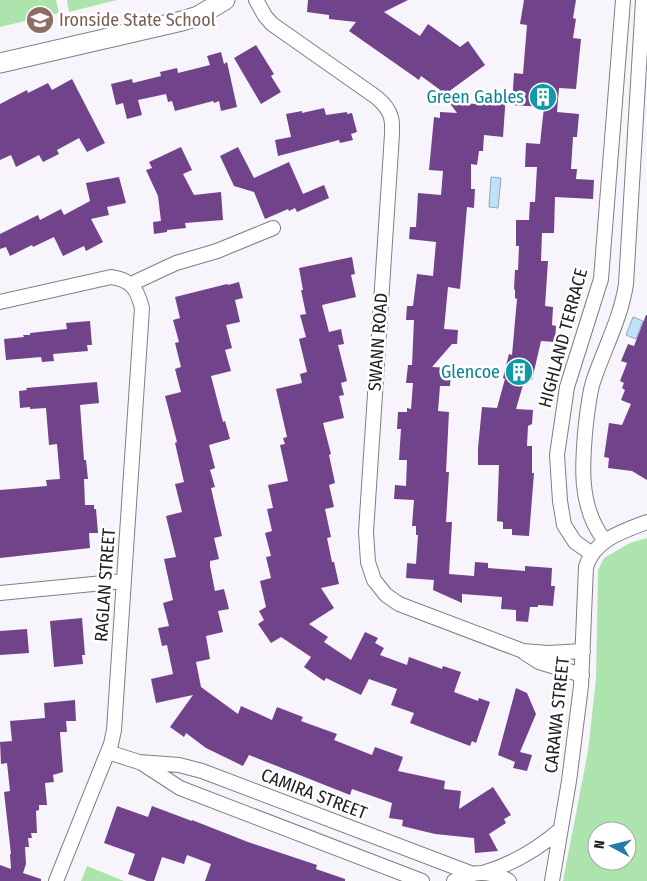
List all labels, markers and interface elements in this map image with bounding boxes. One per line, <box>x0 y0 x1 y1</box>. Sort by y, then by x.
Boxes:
school or university icon: Ironside State School <box>25 5 55 35</box>
place label: Ironside State School <box>59 9 216 31</box>
building icon: Green Gables <box>528 82 558 112</box>
place label: Green Gables <box>426 86 524 108</box>
street label: HIGHLAND TERRACE <box>534 266 592 410</box>
street label: SWANN ROAD <box>364 292 392 392</box>
building icon: Glencoe <box>504 357 534 387</box>
place label: Glencoe <box>441 361 500 383</box>
street label: RAGLAN STREET <box>90 527 120 643</box>
street label: CARAWA STREET <box>540 655 574 774</box>
street label: CAMIRA STREET <box>258 764 371 824</box>
north arrow <box>587 821 637 871</box>
text: N <box>591 839 609 850</box>

